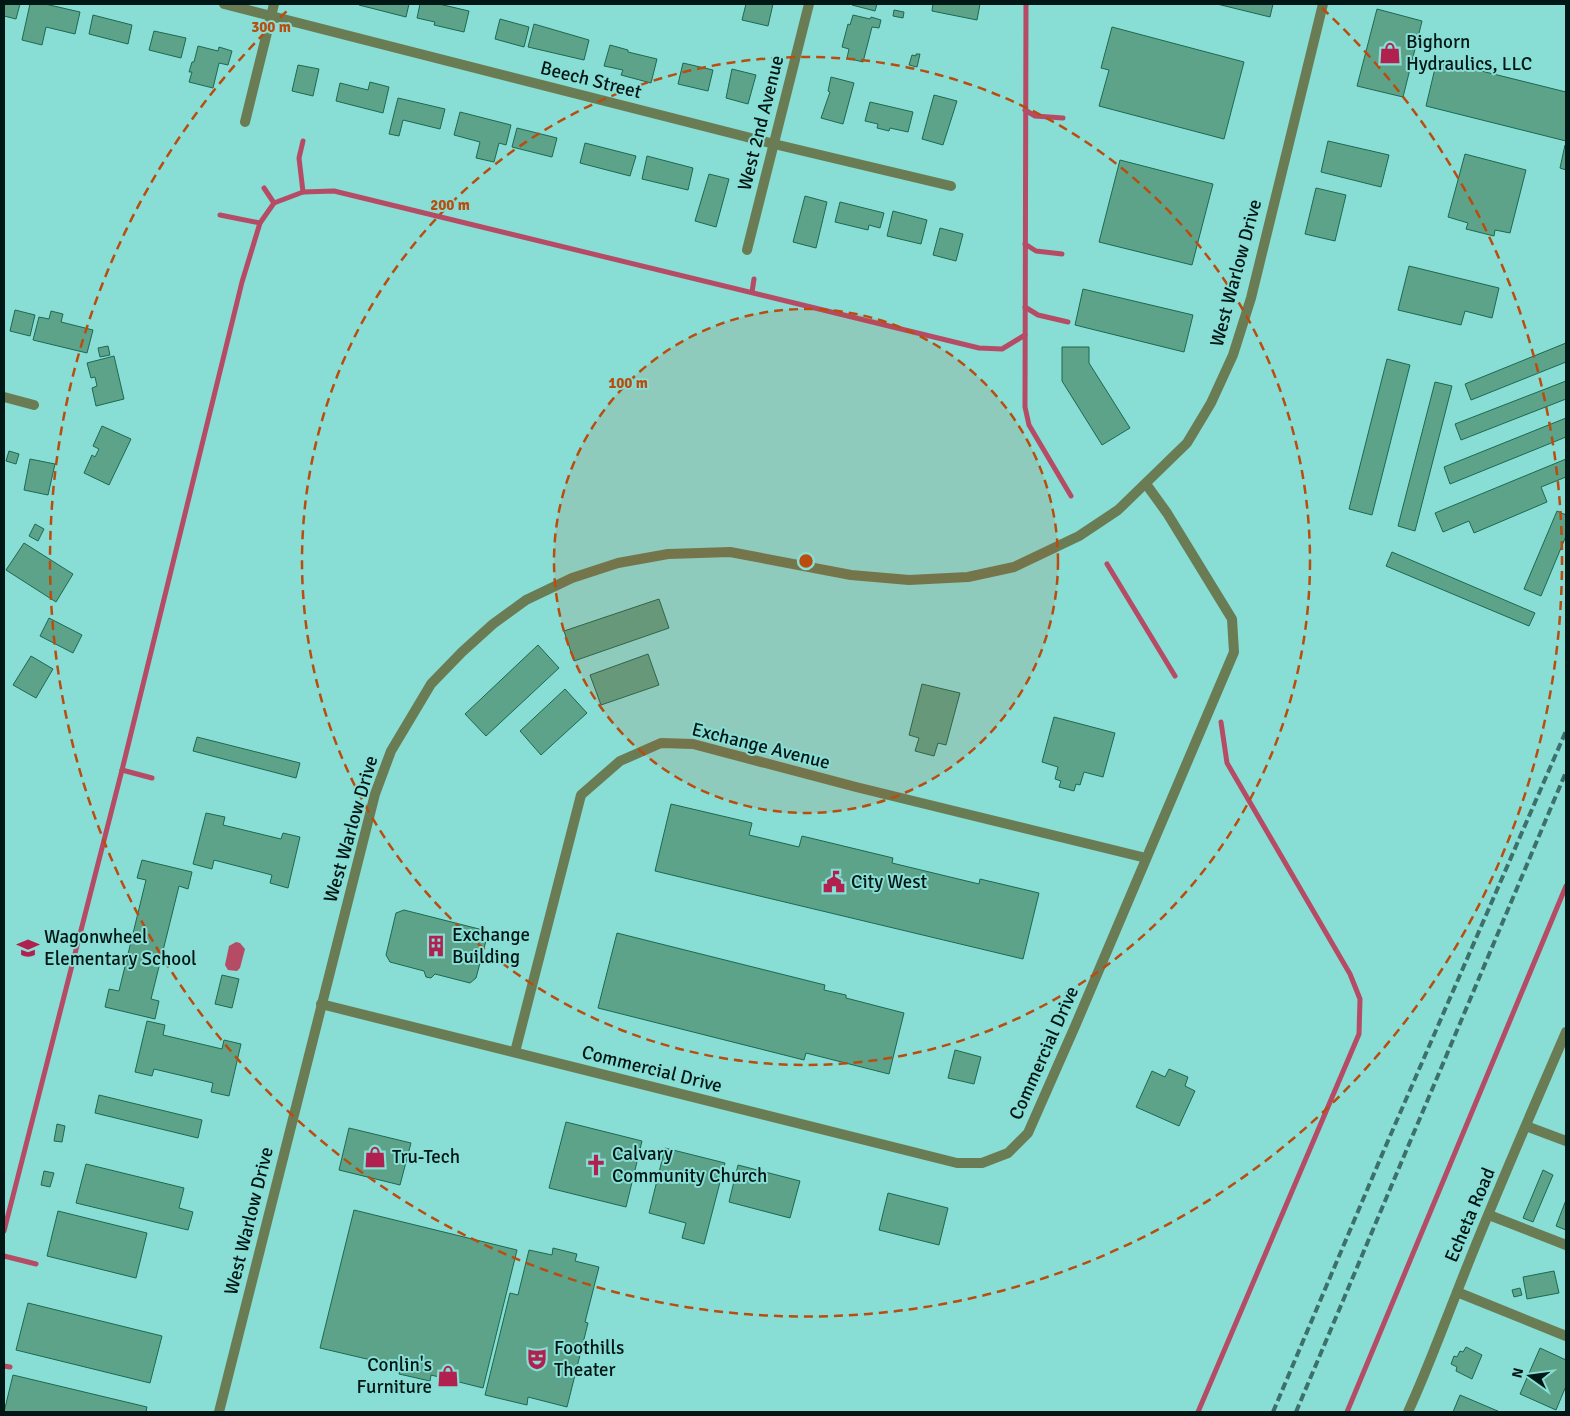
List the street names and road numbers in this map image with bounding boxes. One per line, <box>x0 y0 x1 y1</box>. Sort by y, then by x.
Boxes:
street label: West 2nd Avenue <box>733 53 789 193</box>
street label: Beech Street <box>538 56 644 104</box>
street label: West Warlow Drive <box>1205 197 1267 349</box>
street label: Exchange Avenue <box>689 717 833 775</box>
street label: West Warlow Drive <box>319 753 383 905</box>
street label: Commercial Drive <box>1004 982 1084 1124</box>
street label: Commercial Drive <box>579 1040 725 1098</box>
street label: West Warlow Drive <box>219 1145 279 1297</box>
street label: Echeta Road <box>1439 1164 1501 1266</box>

